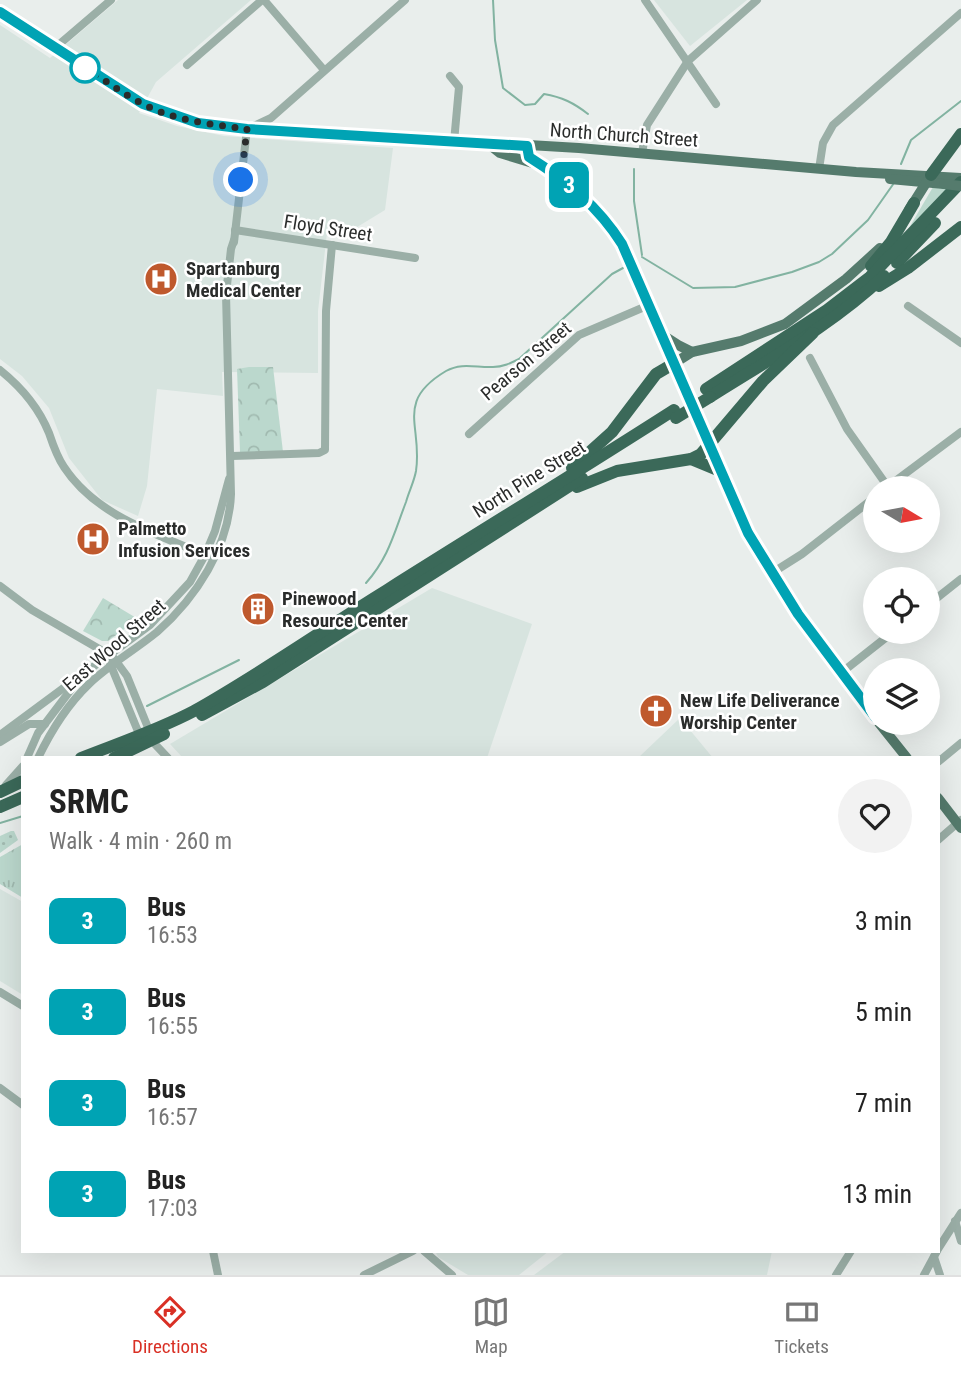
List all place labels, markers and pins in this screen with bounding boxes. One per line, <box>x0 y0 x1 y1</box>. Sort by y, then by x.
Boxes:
unlabelled marker <box>70 53 100 83</box>
place label: Spartanburg Medical Center <box>186 257 301 302</box>
hospital icon: Spartanburg Medical Center <box>142 260 180 298</box>
place label: Palmetto Infusion Services <box>118 517 250 562</box>
hospital icon: Palmetto Infusion Services <box>74 520 112 558</box>
place label: Pinewood Resource Center <box>282 587 408 632</box>
building icon: Pinewood Resource Center <box>239 590 277 628</box>
place label: New Life Deliverance Worship Center <box>680 689 840 734</box>
church icon: New Life Deliverance Worship Center <box>637 692 675 730</box>

